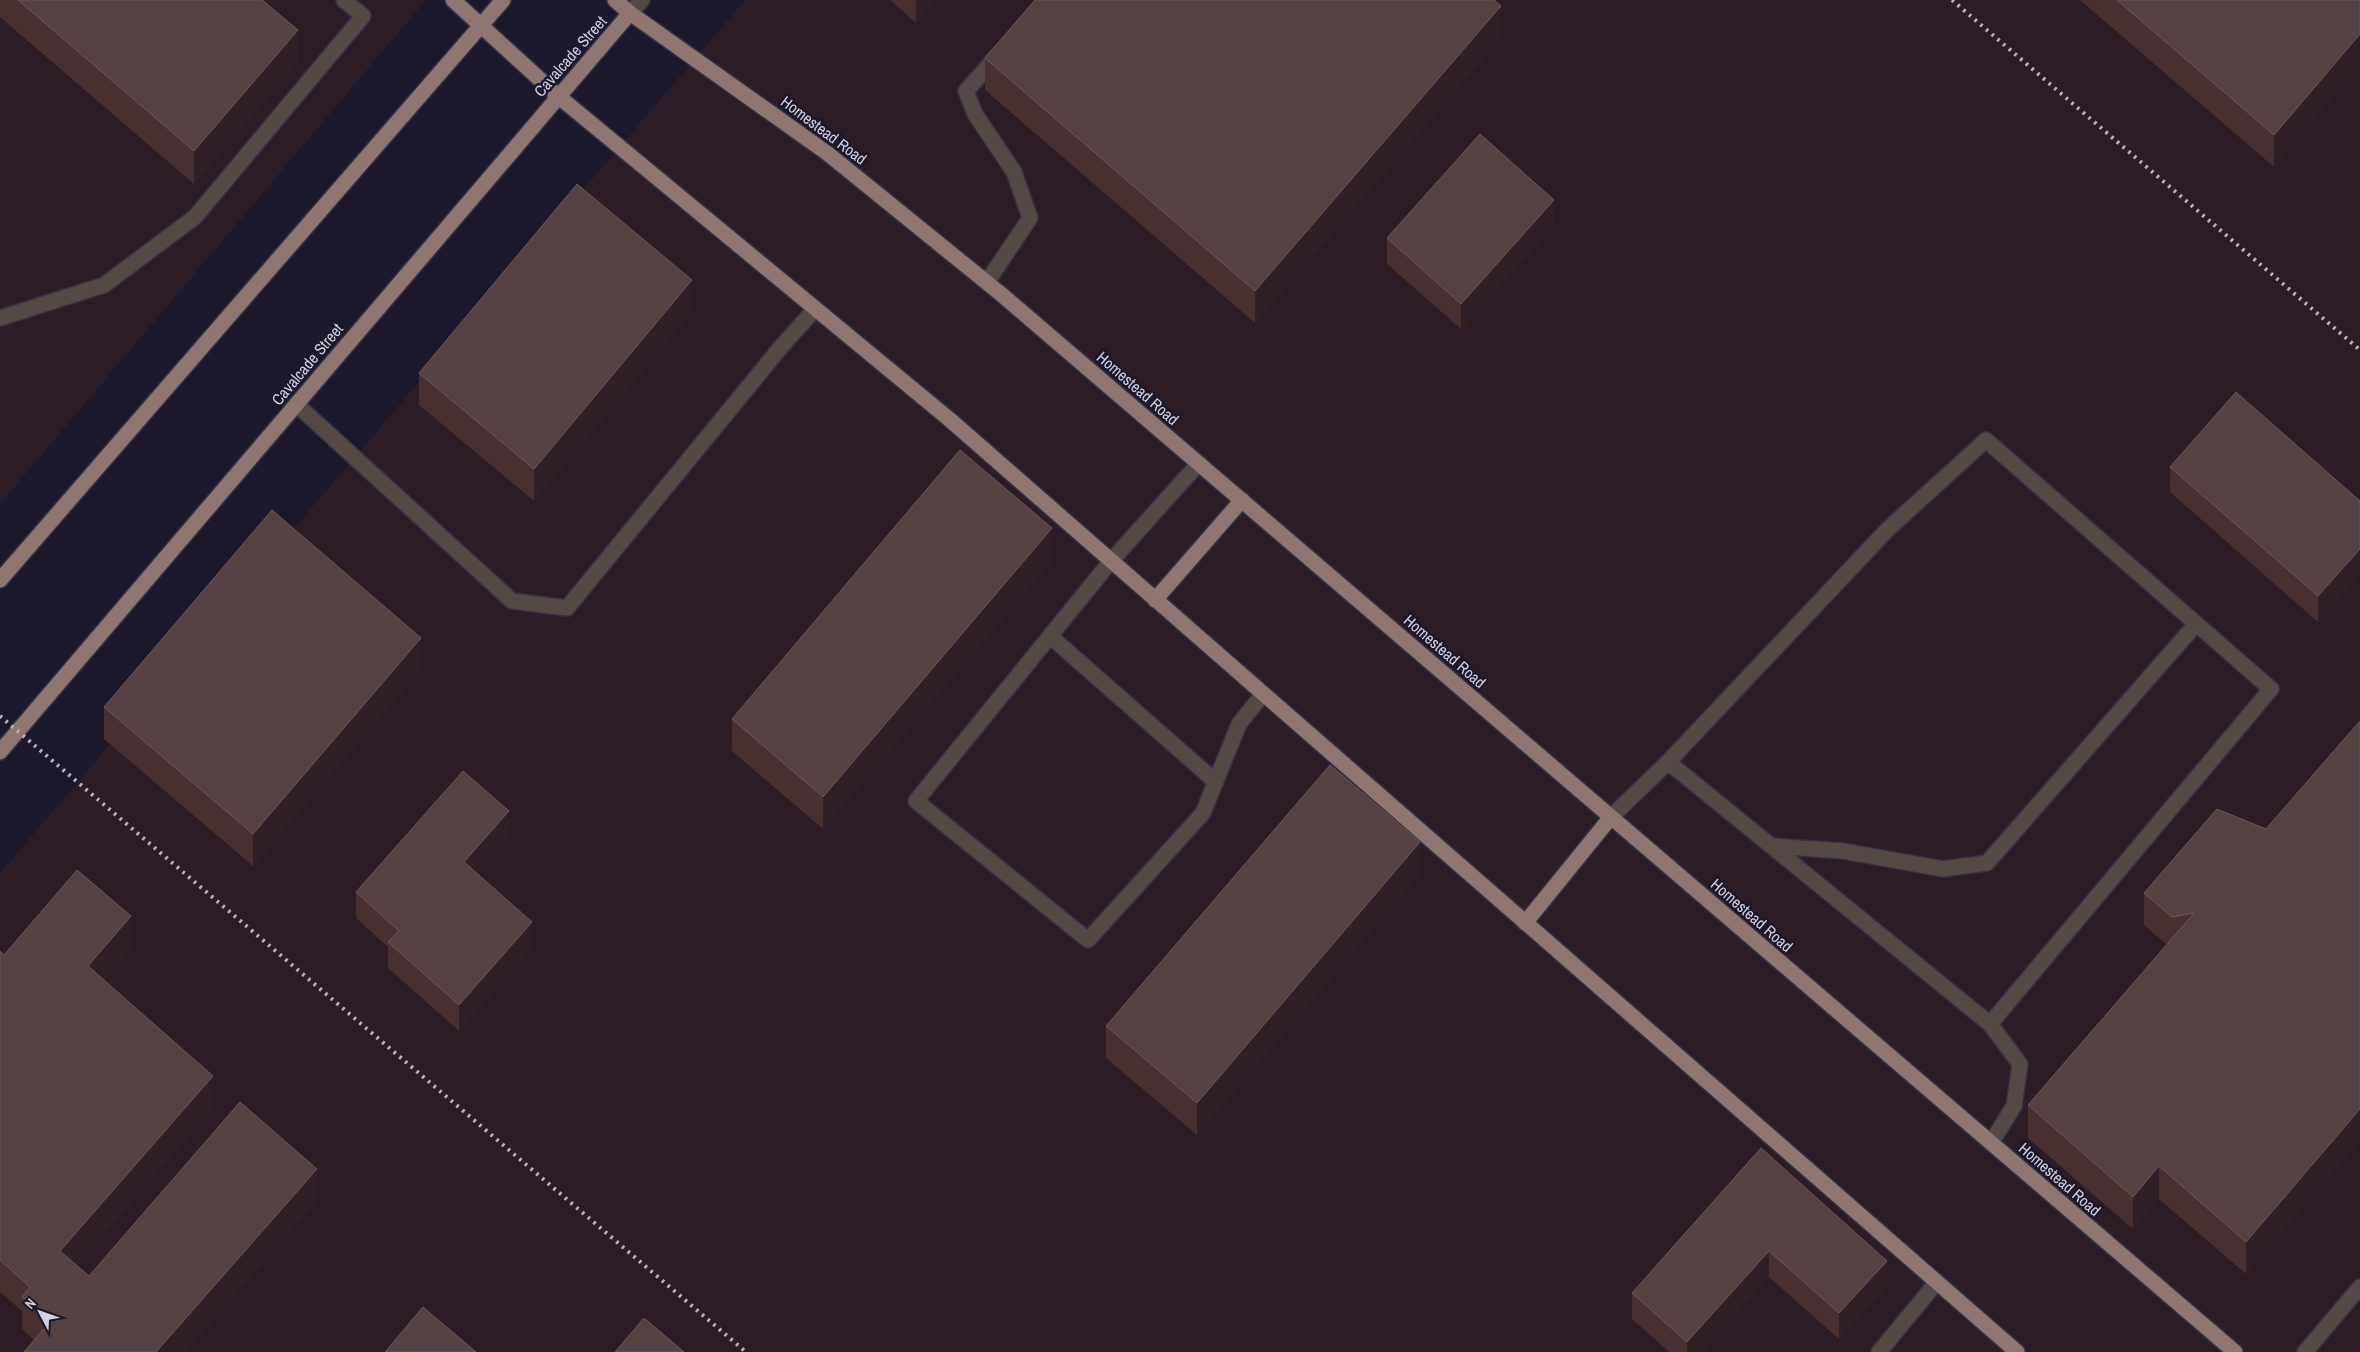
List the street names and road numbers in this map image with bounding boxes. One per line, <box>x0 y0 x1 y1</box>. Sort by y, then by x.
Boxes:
street label: Cavalcade Street <box>529 11 612 101</box>
street label: Homestead Road <box>777 90 871 170</box>
street label: Cavalcade Street <box>266 318 348 410</box>
street label: Homestead Road <box>1092 346 1184 430</box>
street label: Homestead Road <box>1399 609 1491 693</box>
street label: Homestead Road <box>1706 873 1798 957</box>
street label: Homestead Road <box>2014 1137 2106 1221</box>

